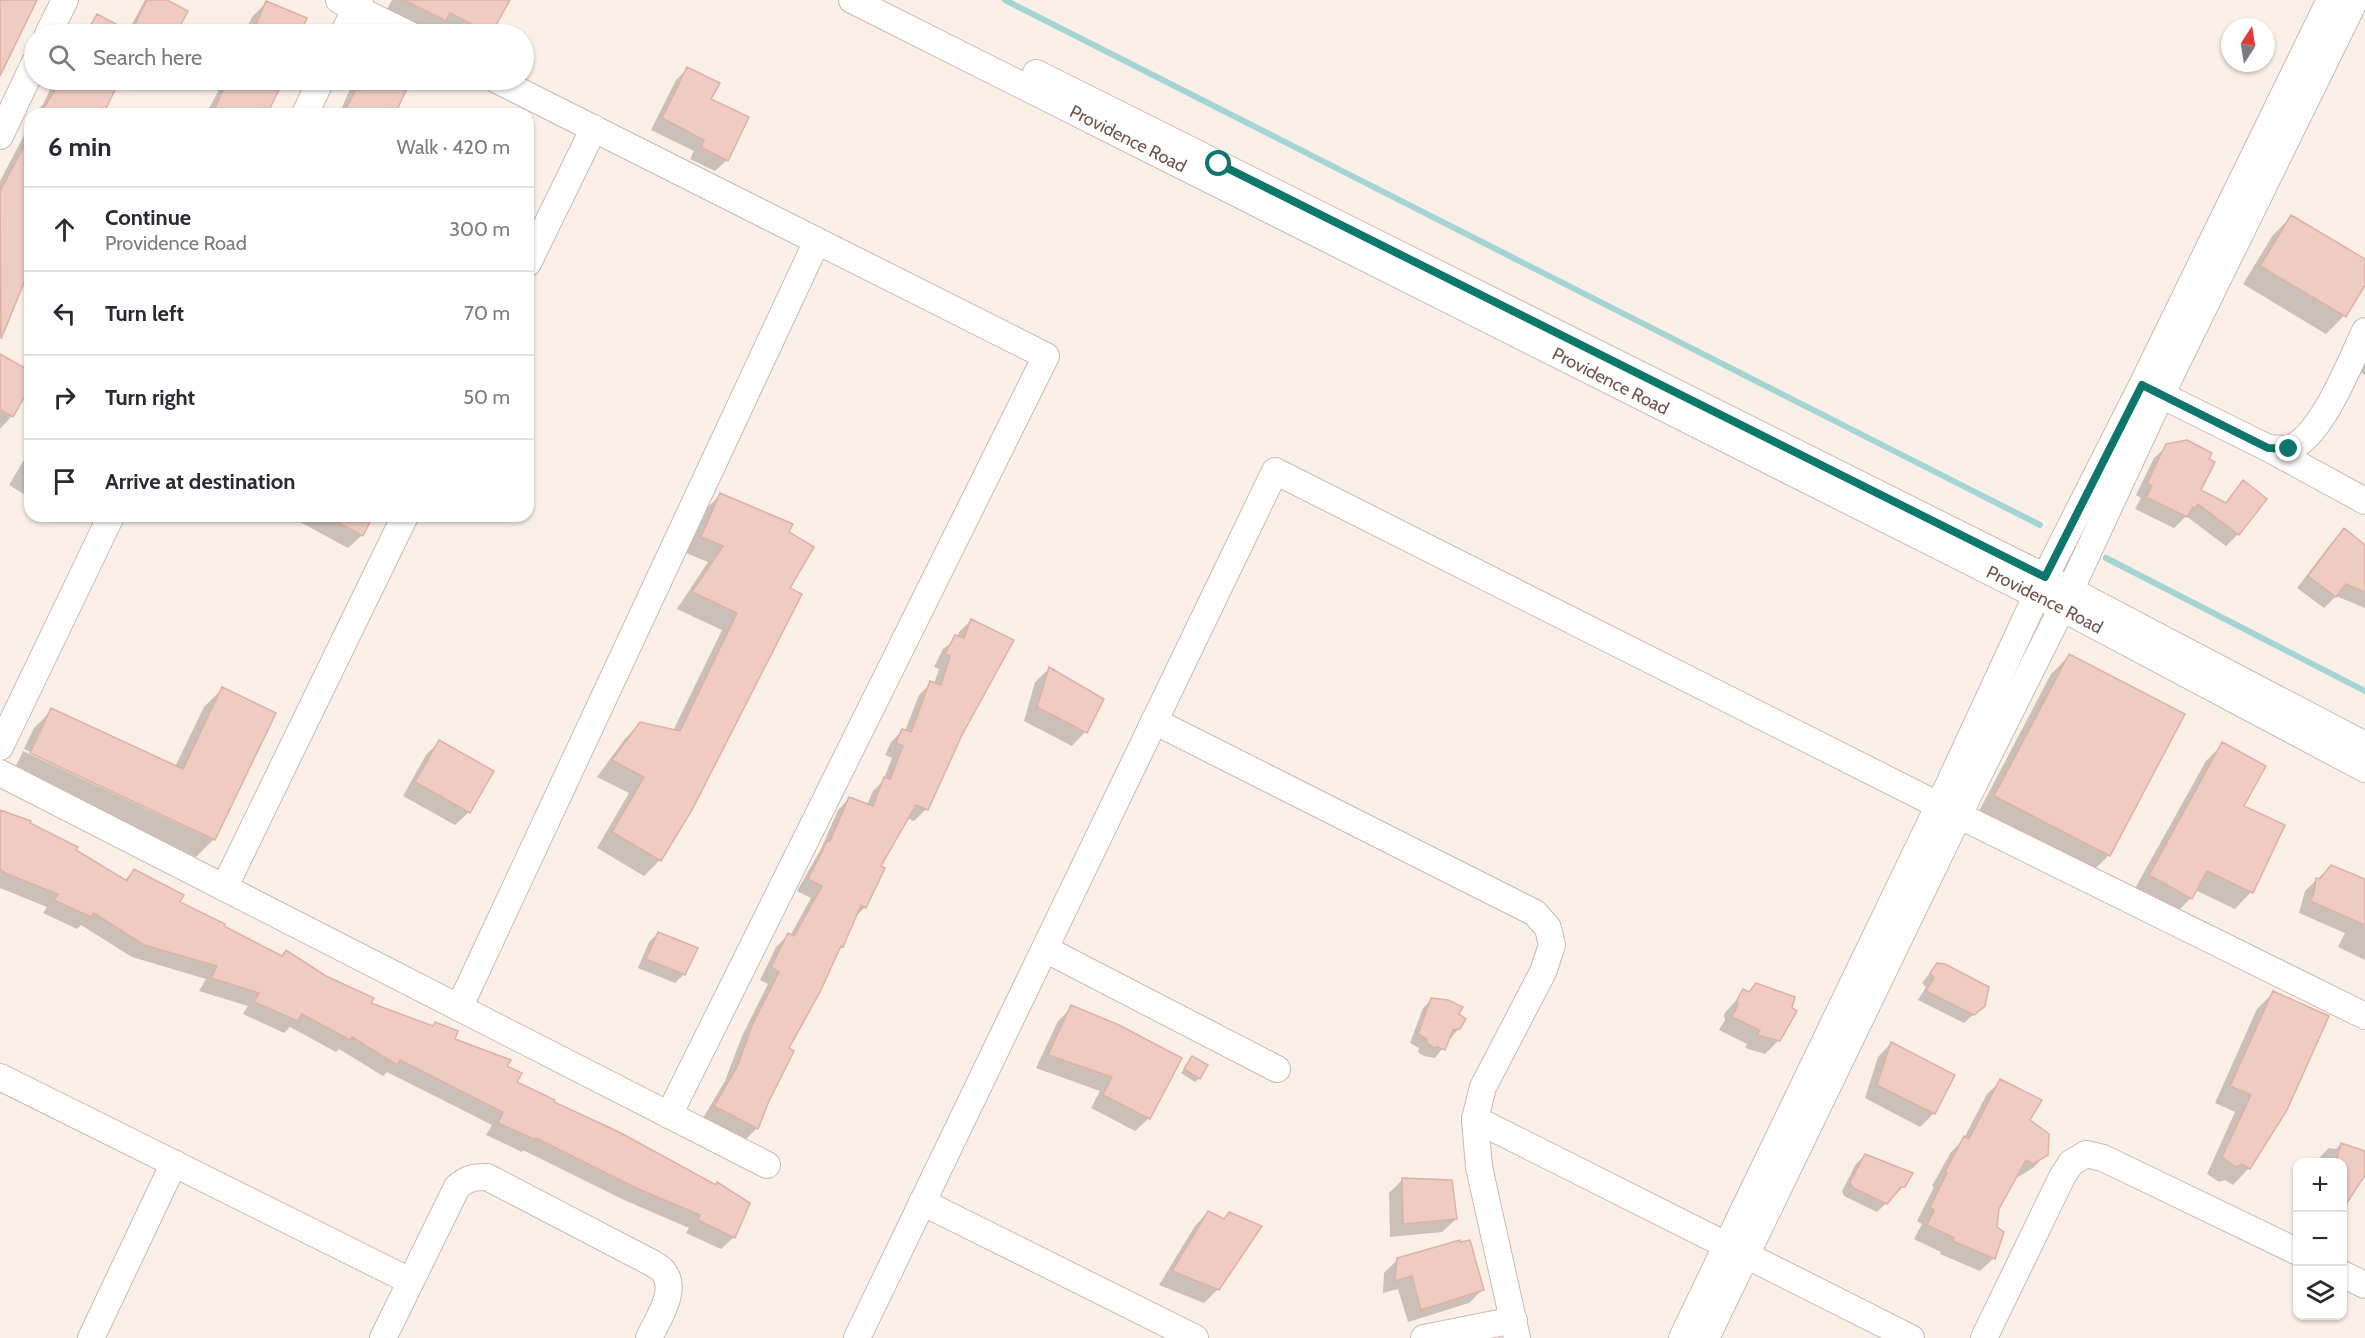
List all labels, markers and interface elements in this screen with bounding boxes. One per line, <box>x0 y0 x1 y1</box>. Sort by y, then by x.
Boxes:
north arrow <box>2221 18 2275 72</box>
search box <box>24 24 534 90</box>
icon: search <box>45 41 78 74</box>
text: Search here <box>93 44 202 71</box>
street label: Providence Road <box>1066 100 1190 177</box>
text: 6 min <box>48 131 112 163</box>
text: Walk · 420 m <box>397 135 510 159</box>
route start <box>1205 150 1231 176</box>
text: Continue <box>105 204 191 231</box>
icon: ahead <box>48 213 81 246</box>
text: 300 m <box>449 217 510 241</box>
text: Providence Road <box>105 231 247 255</box>
icon: left <box>48 297 81 330</box>
text: Turn left <box>105 300 184 327</box>
text: 70 m <box>464 301 510 325</box>
street label: Providence Road <box>1549 343 1673 420</box>
icon: right <box>48 381 81 414</box>
text: Turn right <box>105 384 195 411</box>
text: 50 m <box>463 385 510 409</box>
route end <box>2275 435 2301 461</box>
icon: arrive <box>48 465 81 498</box>
text: Arrive at destination <box>105 468 295 495</box>
street label: Providence Road <box>1983 561 2107 639</box>
map controls <box>2293 1158 2347 1320</box>
button: + <box>2293 1158 2347 1212</box>
button: − <box>2293 1212 2347 1266</box>
button: layers <box>2293 1266 2347 1320</box>

